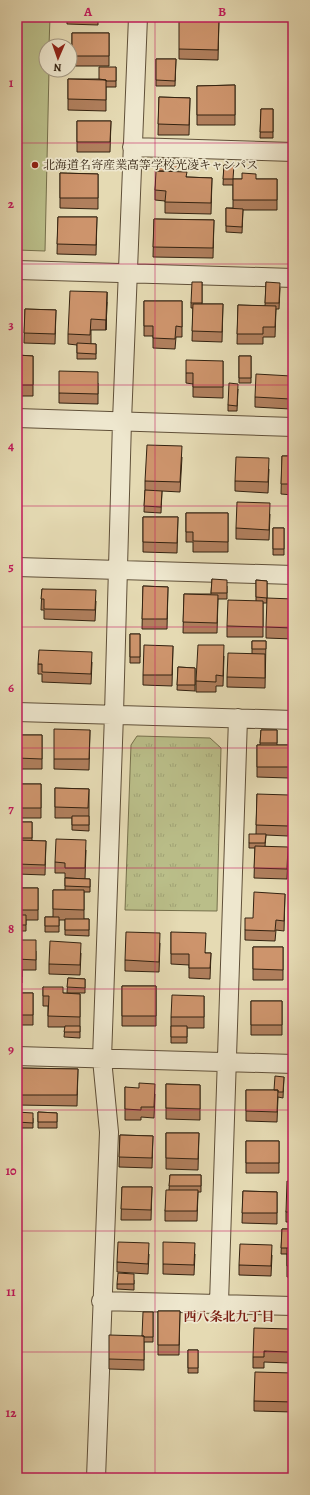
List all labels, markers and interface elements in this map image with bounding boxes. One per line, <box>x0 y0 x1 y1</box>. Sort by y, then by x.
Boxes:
text: A <box>83 3 93 20</box>
text: B <box>218 3 226 20</box>
north arrow <box>38 38 78 78</box>
text: N <box>53 60 62 75</box>
text: 1 <box>9 74 14 91</box>
place label: 北海道名寄産業高等学校光凌キャンパス <box>43 157 258 173</box>
marker: 北海道名寄産業高等学校光凌キャンパス <box>30 160 40 170</box>
text: 2 <box>8 195 15 212</box>
text: 3 <box>8 316 14 333</box>
text: 4 <box>8 437 14 454</box>
text: 5 <box>8 558 14 575</box>
text: 6 <box>8 679 14 696</box>
text: 7 <box>8 800 14 817</box>
text: 8 <box>8 920 14 937</box>
text: 9 <box>8 1041 14 1058</box>
text: 10 <box>5 1162 17 1179</box>
text: 11 <box>6 1283 16 1300</box>
district label: 西八条北九丁目 <box>183 1308 275 1325</box>
text: 12 <box>6 1404 17 1421</box>

